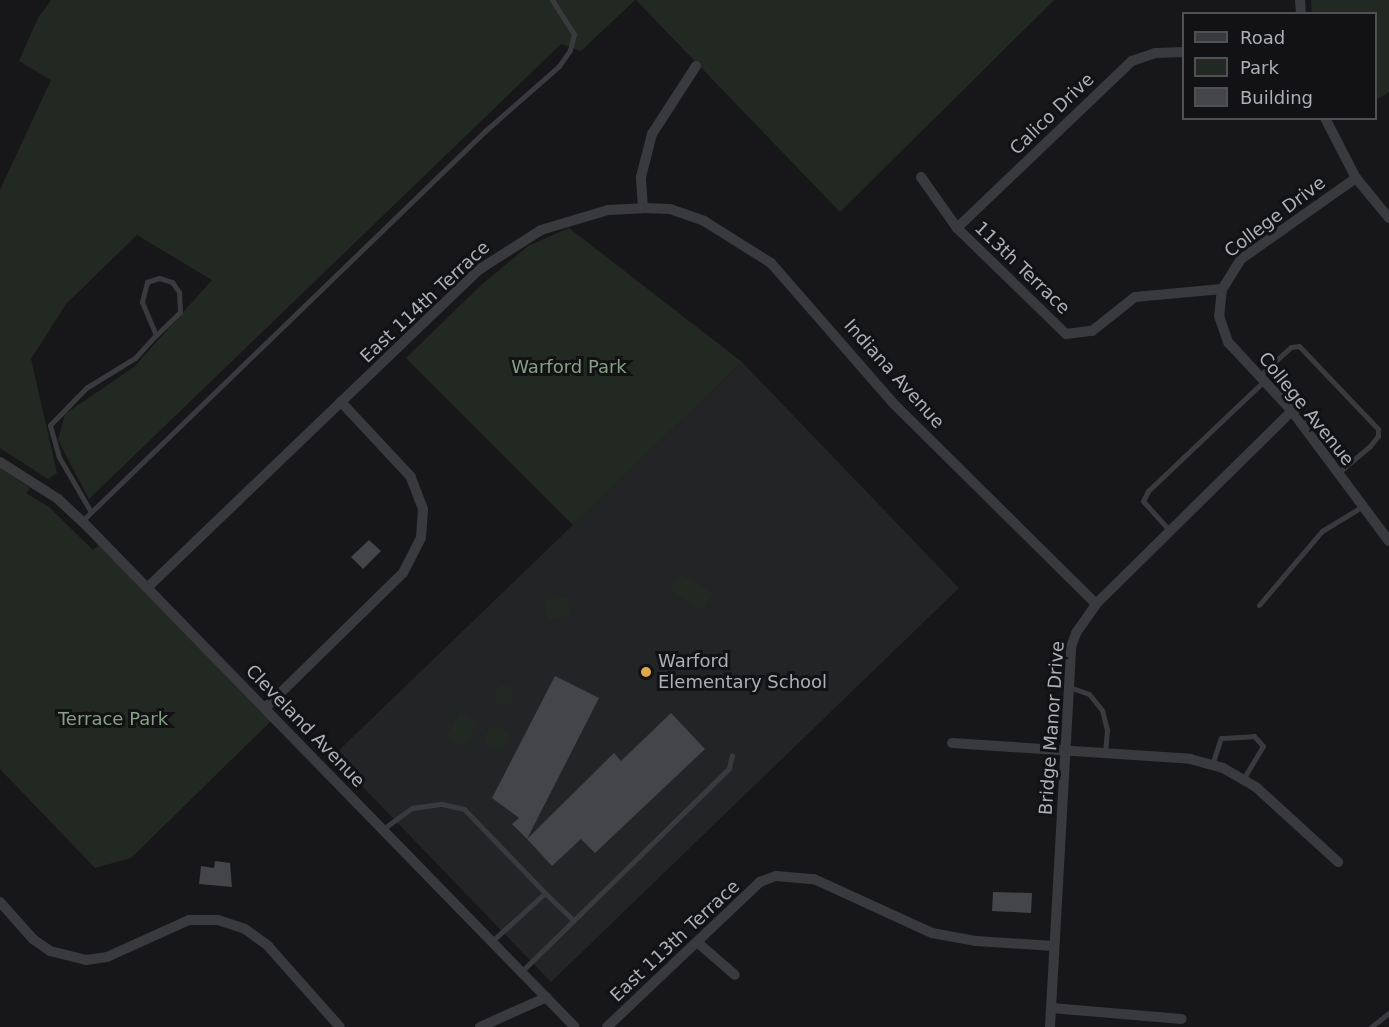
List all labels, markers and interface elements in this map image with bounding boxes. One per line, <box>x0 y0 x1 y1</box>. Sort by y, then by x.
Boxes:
legend <box>1182 12 1377 120</box>
text: Road <box>1240 27 1285 48</box>
text: Park <box>1240 57 1279 78</box>
street label: Calico Drive <box>1006 69 1098 159</box>
text: Building <box>1240 87 1313 108</box>
street label: College Drive <box>1220 172 1330 262</box>
street label: 113th Terrace <box>970 217 1074 319</box>
street label: East 114th Terrace <box>356 237 494 367</box>
street label: Indiana Avenue <box>839 315 949 433</box>
street label: College Avenue <box>1254 348 1358 470</box>
park label: Warford Park <box>511 356 627 378</box>
street label: Bridge Manor Drive <box>1035 640 1069 816</box>
place label: Warford Elementary School <box>658 651 827 694</box>
street label: Cleveland Avenue <box>241 660 369 792</box>
marker: Warford Elementary School <box>639 665 653 679</box>
park label: Terrace Park <box>58 708 168 730</box>
street label: East 113th Terrace <box>606 876 744 1006</box>

